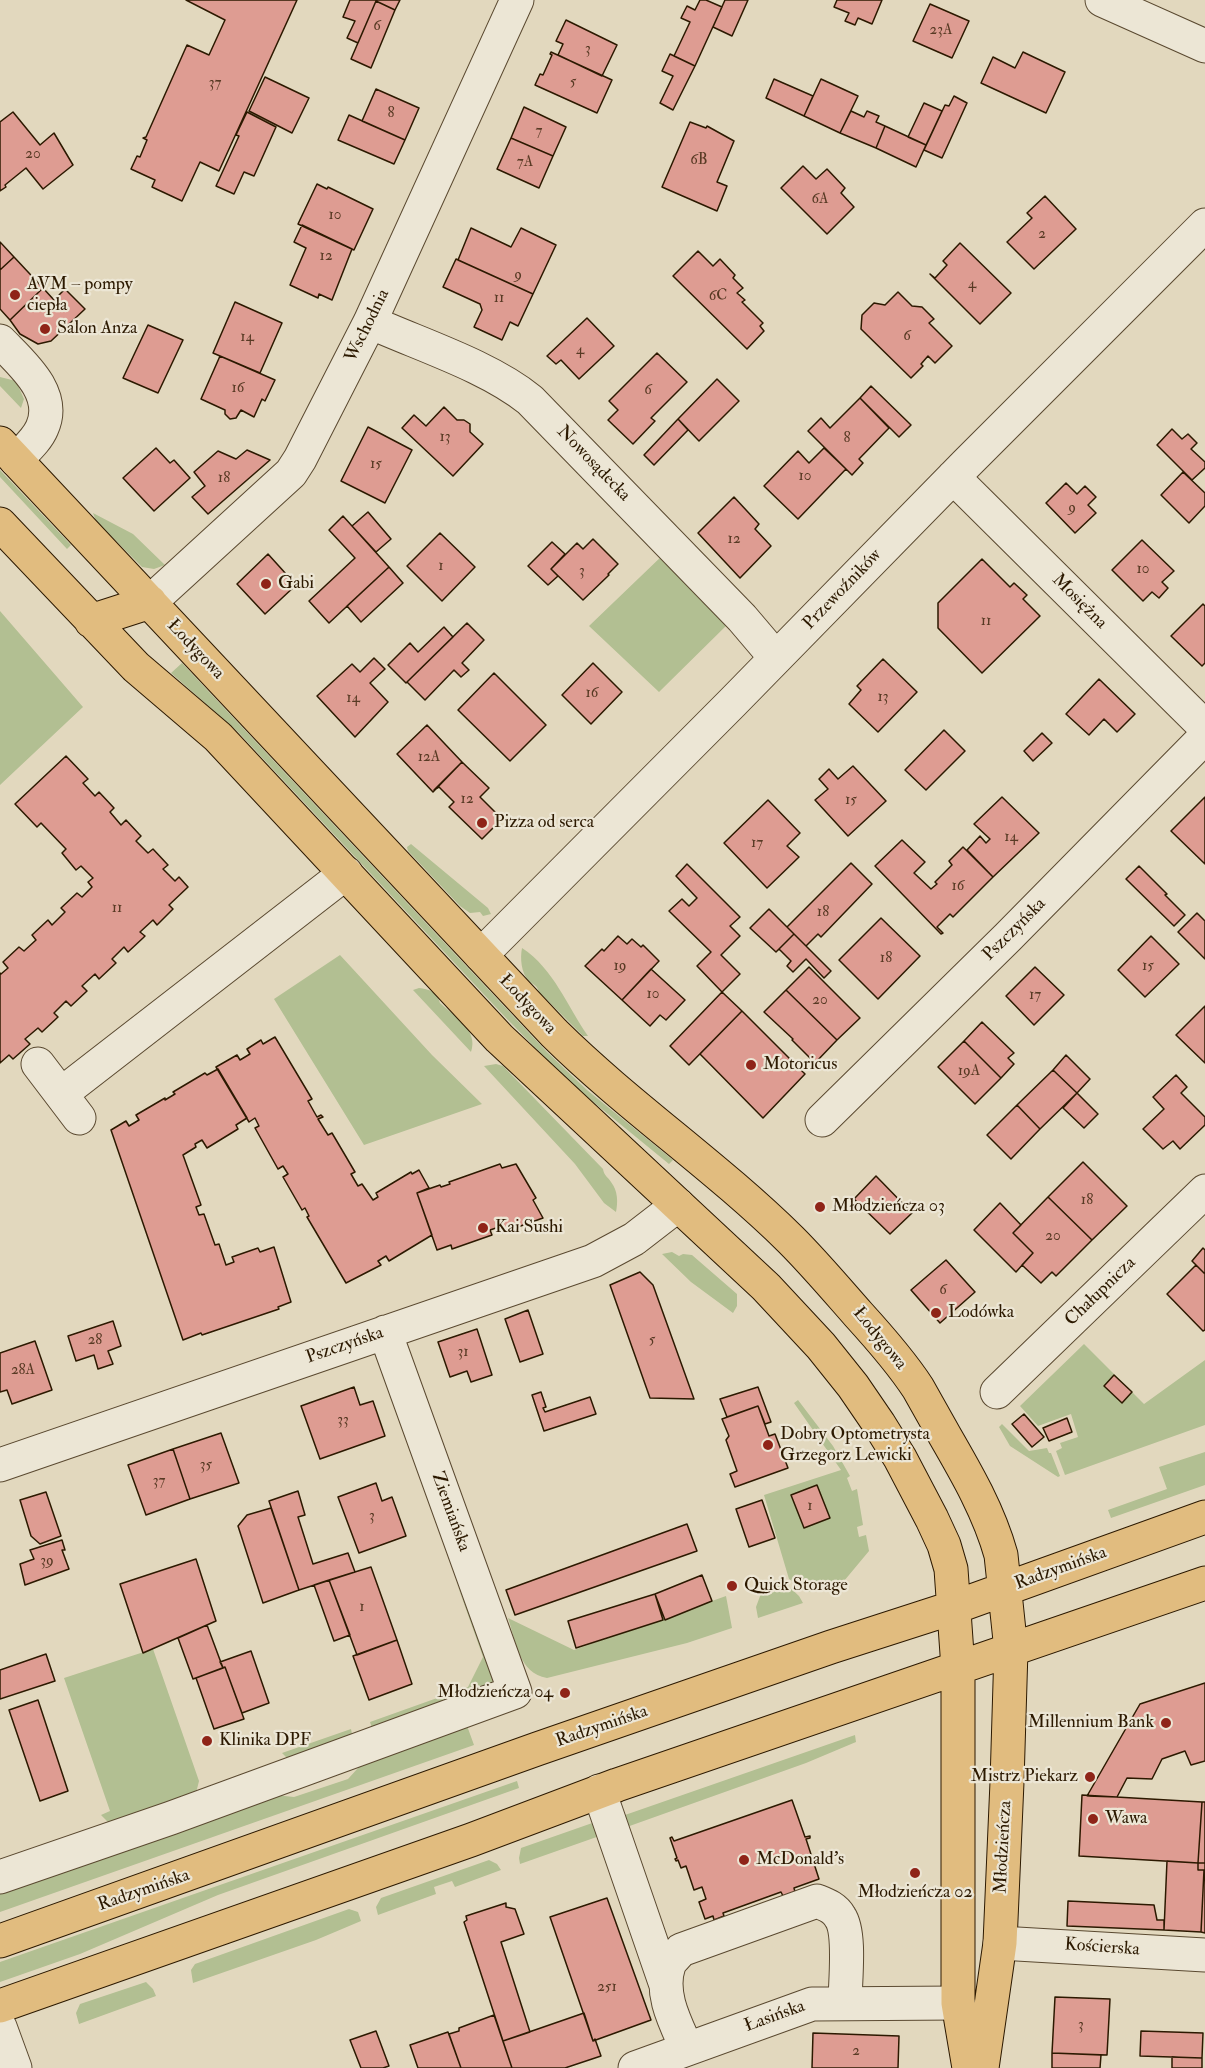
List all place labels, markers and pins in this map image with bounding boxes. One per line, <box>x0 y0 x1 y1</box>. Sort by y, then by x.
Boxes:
place label: AVM – pompy ciepła <box>27 274 133 316</box>
marker: AVM – pompy ciepła <box>8 288 22 302</box>
place label: Salon Anza <box>57 318 137 340</box>
marker: Salon Anza <box>38 322 52 336</box>
place label: Gabi <box>278 573 314 595</box>
marker: Gabi <box>259 577 273 591</box>
place label: Pizza od serca <box>494 812 594 834</box>
marker: Pizza od serca <box>475 816 489 830</box>
place label: Motoricus <box>763 1054 837 1076</box>
marker: Motoricus <box>744 1058 758 1072</box>
place label: Młodzieńcza 03 <box>832 1196 945 1218</box>
marker: Młodzieńcza 03 <box>813 1200 827 1214</box>
place label: Kai Sushi <box>495 1217 563 1239</box>
marker: Kai Sushi <box>476 1221 490 1235</box>
place label: Lodówka <box>948 1302 1014 1324</box>
marker: Lodówka <box>929 1306 943 1320</box>
place label: Dobry Optometrysta Grzegorz Lewicki <box>780 1424 930 1466</box>
marker: Dobry Optometrysta Grzegorz Lewicki <box>761 1438 775 1452</box>
place label: Quick Storage <box>744 1575 848 1597</box>
marker: Quick Storage <box>725 1579 739 1593</box>
place label: Młodzieńcza 04 <box>437 1682 553 1704</box>
marker: Młodzieńcza 04 <box>558 1686 572 1700</box>
place label: Millennium Bank <box>1028 1712 1154 1734</box>
marker: Millennium Bank <box>1159 1716 1173 1730</box>
place label: Klinika DPF <box>219 1730 311 1752</box>
marker: Klinika DPF <box>200 1734 214 1748</box>
place label: Mistrz Piekarz <box>971 1766 1078 1788</box>
marker: Mistrz Piekarz <box>1083 1770 1097 1784</box>
place label: Wawa <box>1105 1808 1147 1830</box>
marker: Wawa <box>1086 1812 1100 1826</box>
place label: McDonald's <box>756 1849 844 1871</box>
marker: McDonald's <box>737 1853 751 1867</box>
marker: Młodzieńcza 02 <box>908 1866 922 1880</box>
place label: Młodzieńcza 02 <box>857 1882 973 1904</box>

